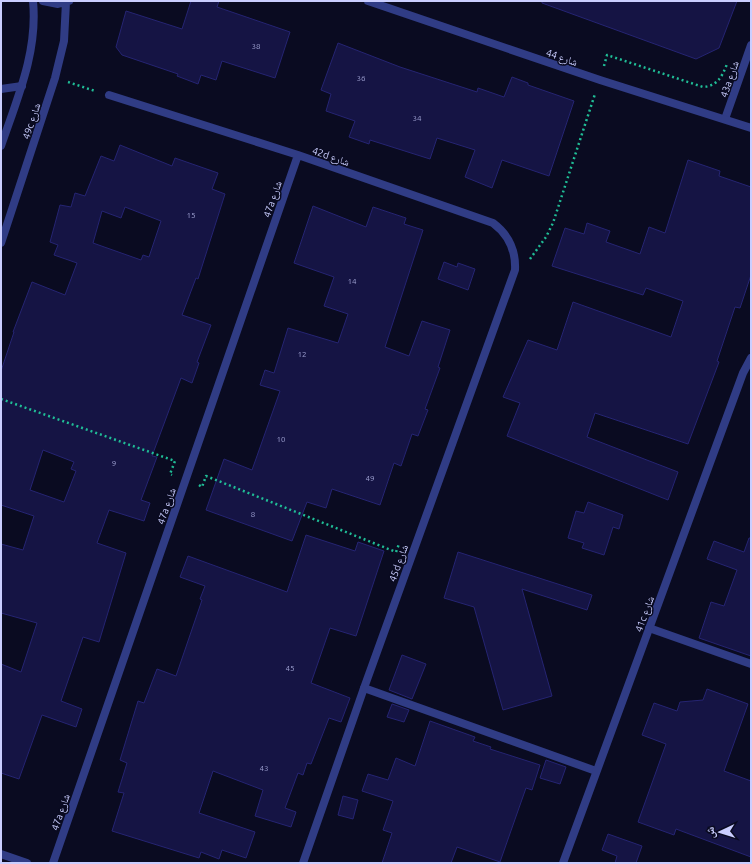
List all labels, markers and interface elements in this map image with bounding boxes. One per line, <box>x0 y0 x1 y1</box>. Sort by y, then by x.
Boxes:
house number: 38 <box>251 42 261 51</box>
street label: شارع 44 <box>544 47 579 69</box>
street label: 43a شارع <box>718 59 742 99</box>
house number: 36 <box>356 74 366 83</box>
street label: 49c شارع <box>20 101 44 141</box>
house number: 34 <box>412 114 422 123</box>
street label: 42d شارع <box>311 145 351 169</box>
street label: 47a شارع <box>261 179 285 219</box>
house number: 15 <box>186 211 196 220</box>
house number: 14 <box>347 277 357 286</box>
house number: 12 <box>297 350 307 359</box>
house number: 10 <box>276 435 286 444</box>
house number: 9 <box>112 459 116 468</box>
house number: 49 <box>365 474 375 483</box>
street label: 47a شارع <box>155 486 179 526</box>
house number: 8 <box>251 510 256 519</box>
street label: 45d شارع <box>387 543 411 583</box>
street label: 41c شارع <box>633 594 657 634</box>
house number: 45 <box>285 664 295 673</box>
house number: 43 <box>259 764 269 773</box>
street label: 47a شارع <box>49 792 73 832</box>
north arrow <box>700 812 740 852</box>
text: ش <box>704 826 718 839</box>

